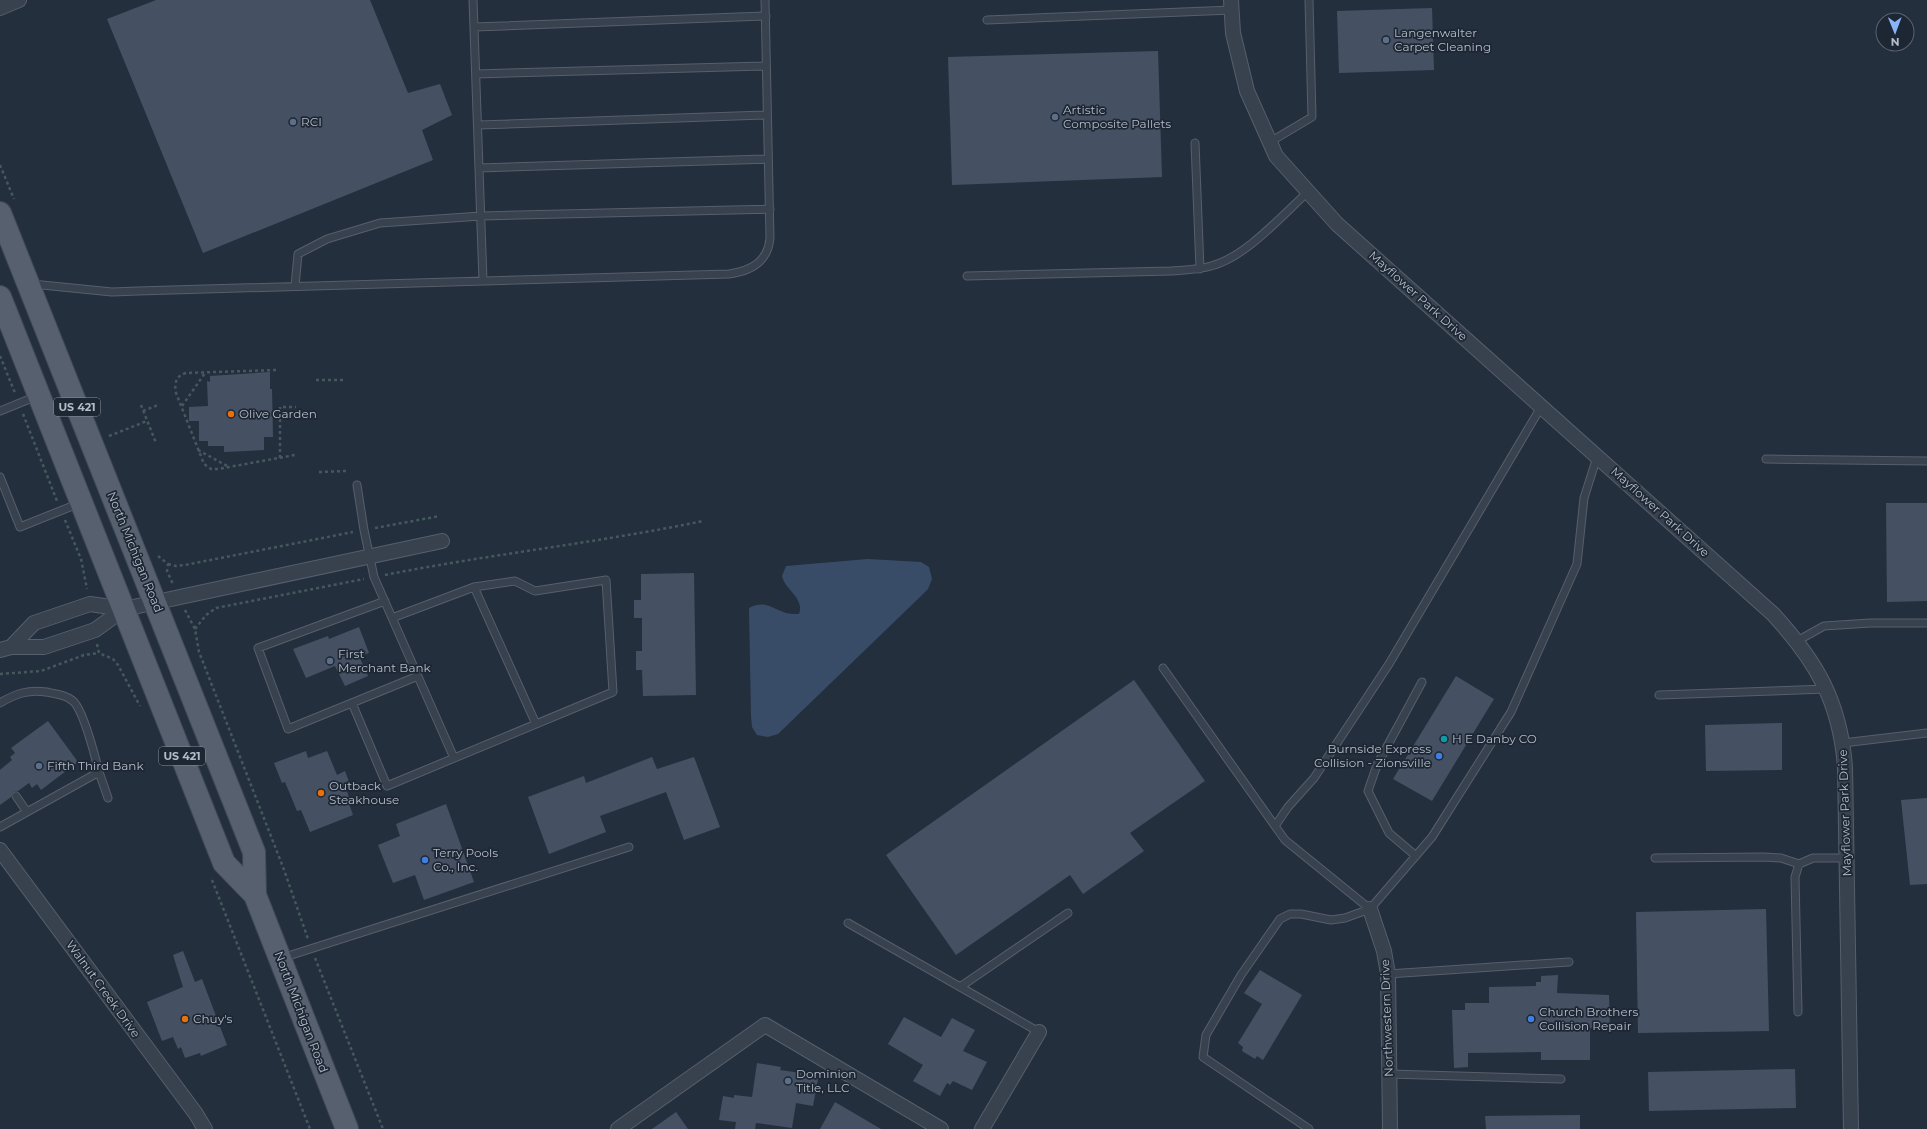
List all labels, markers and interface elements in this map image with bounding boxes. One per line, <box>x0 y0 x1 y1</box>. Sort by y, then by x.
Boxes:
north arrow <box>1875 12 1915 52</box>
place label: Langenwalter Carpet Cleaning <box>1394 25 1491 54</box>
marker: Langenwalter Carpet Cleaning <box>1381 35 1391 45</box>
text: N <box>1891 35 1900 49</box>
place label: Artistic Composite Pallets <box>1063 102 1171 131</box>
marker: Artistic Composite Pallets <box>1050 112 1060 122</box>
place label: RCI <box>301 114 322 129</box>
marker: RCI <box>288 117 298 127</box>
street label: Mayflower Park Drive <box>1366 248 1471 344</box>
road number: US 421 <box>54 398 100 416</box>
place label: Olive Garden <box>239 406 317 421</box>
marker: Olive Garden <box>226 409 236 419</box>
street label: Mayflower Park Drive <box>1608 464 1713 560</box>
street label: North Michigan Road <box>104 489 167 614</box>
place label: First Merchant Bank <box>338 646 432 675</box>
marker: First Merchant Bank <box>325 656 335 666</box>
place label: H E Danby CO <box>1452 731 1537 746</box>
marker: H E Danby CO <box>1439 734 1449 744</box>
place label: Burnside Express Collision - Zionsville <box>1314 741 1431 770</box>
road number: US 421 <box>159 747 205 765</box>
street label: Mayflower Park Drive <box>1835 749 1854 877</box>
marker: Burnside Express Collision - Zionsville <box>1434 751 1444 761</box>
place label: Fifth Third Bank <box>47 758 144 773</box>
marker: Fifth Third Bank <box>34 761 44 771</box>
place label: Outback Steakhouse <box>329 778 399 807</box>
marker: Outback Steakhouse <box>316 788 326 798</box>
place label: Terry Pools Co., Inc. <box>433 845 498 874</box>
marker: Terry Pools Co., Inc. <box>420 855 430 865</box>
street label: Walnut Creek Drive <box>63 937 144 1040</box>
street label: North Michigan Road <box>271 949 332 1075</box>
street label: Northwestern Drive <box>1377 959 1396 1077</box>
place label: Church Brothers Collision Repair <box>1539 1004 1639 1033</box>
place label: Chuy's <box>193 1011 233 1026</box>
marker: Chuy's <box>180 1014 190 1024</box>
marker: Church Brothers Collision Repair <box>1526 1014 1536 1024</box>
place label: Dominion Title, LLC <box>796 1066 856 1095</box>
marker: Dominion Title, LLC <box>783 1076 793 1086</box>

